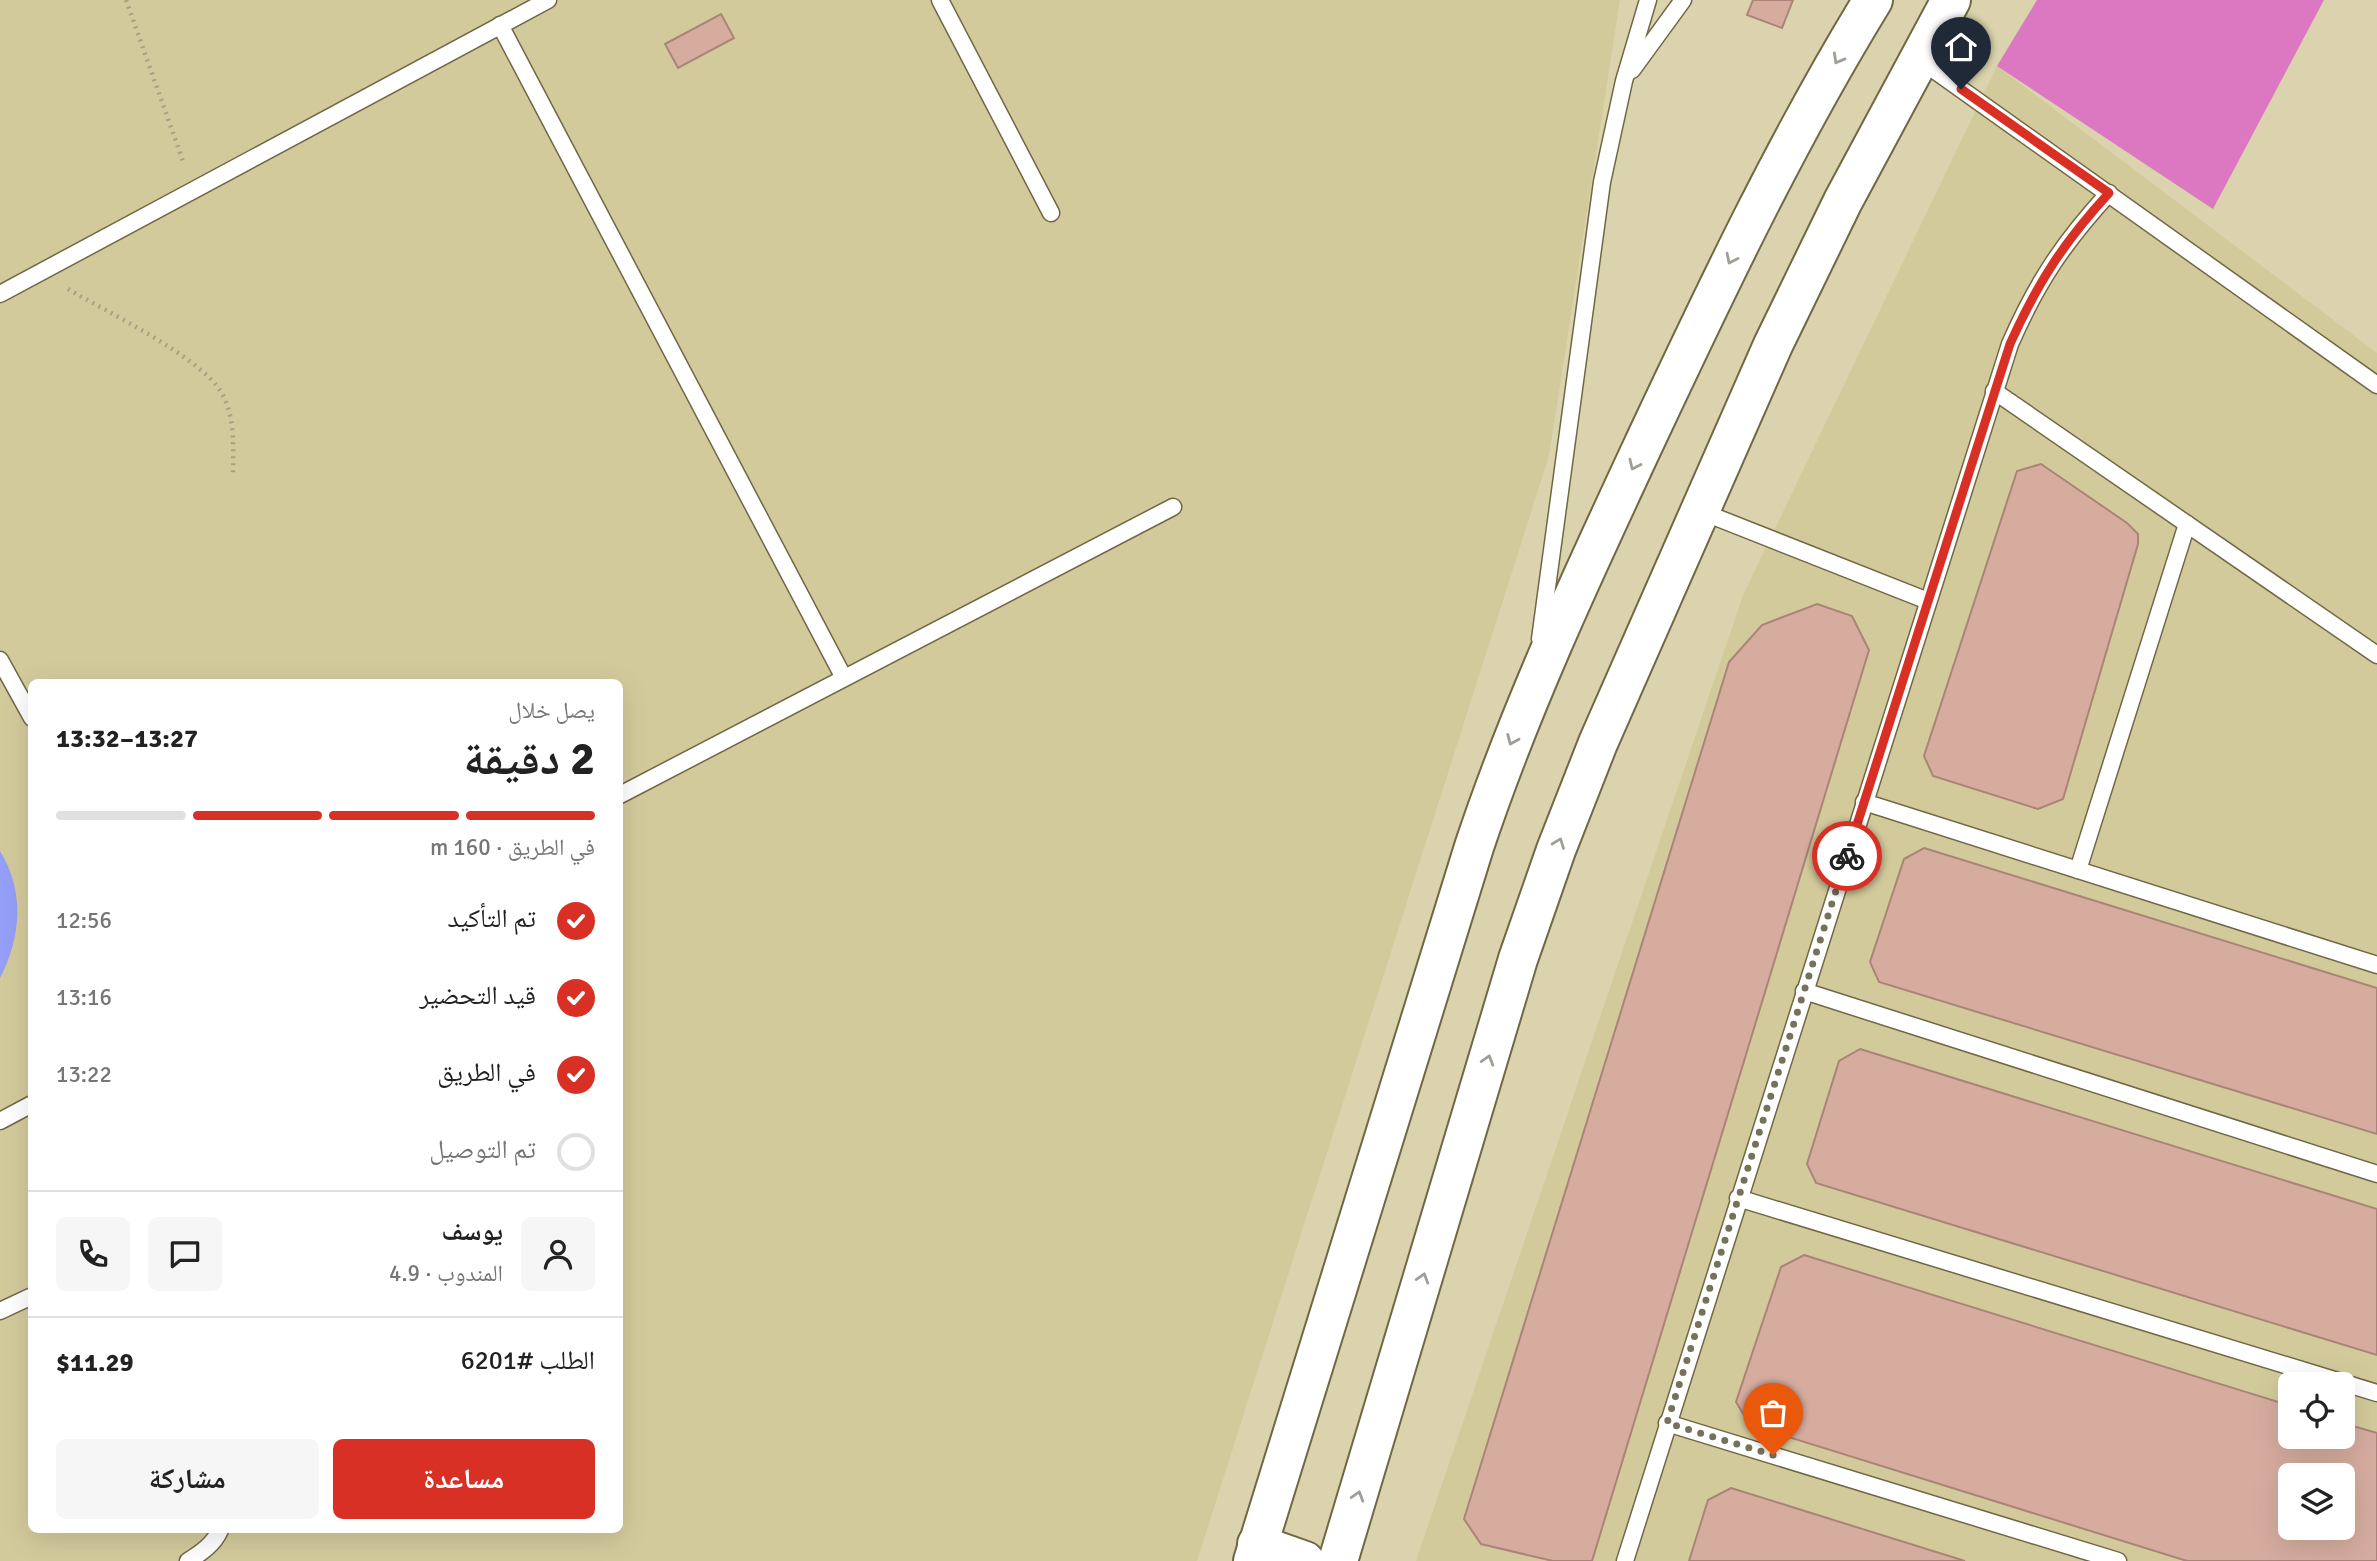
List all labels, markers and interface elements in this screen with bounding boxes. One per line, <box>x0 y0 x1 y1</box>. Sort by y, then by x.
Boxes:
pin <box>1931 17 1991 89</box>
icon: home <box>1942 28 1980 66</box>
one-way arrow <box>1833 51 1846 64</box>
one-way arrow <box>1725 252 1739 264</box>
one-way arrow <box>1628 458 1642 470</box>
text: يصل خلال <box>508 696 595 725</box>
text: 13:27–13:32 <box>56 723 198 755</box>
text: 2 دقيقة <box>463 731 595 787</box>
one-way arrow <box>1506 733 1520 745</box>
courier <box>1812 821 1882 891</box>
text: في الطريق · 160 m <box>430 833 595 862</box>
icon: bike <box>1828 837 1866 875</box>
one-way arrow <box>1550 838 1564 850</box>
icon: check <box>557 902 595 940</box>
text: تم التأكيد <box>448 903 536 935</box>
text: 12:56 <box>56 906 112 935</box>
icon: check <box>557 979 595 1017</box>
text: قيد التحضير <box>419 980 536 1012</box>
text: 13:16 <box>56 983 112 1012</box>
one-way arrow <box>1479 1054 1494 1066</box>
icon: check <box>557 1056 595 1094</box>
text: في الطريق <box>437 1057 536 1089</box>
text: 13:22 <box>56 1060 112 1089</box>
text: تم التوصيل <box>429 1134 536 1166</box>
text: يوسف <box>442 1216 503 1248</box>
button: phone <box>56 1217 130 1291</box>
button: chat <box>148 1217 222 1291</box>
button: person <box>521 1217 595 1291</box>
text: المندوب · 4.9 <box>389 1259 503 1288</box>
one-way arrow <box>1414 1272 1429 1284</box>
text: الطلب #6201 <box>461 1345 595 1377</box>
text: $11.29 <box>56 1347 134 1379</box>
map controls <box>2278 1372 2355 1540</box>
button: locate <box>2278 1372 2355 1449</box>
pin <box>1743 1383 1803 1455</box>
icon: bag <box>1754 1394 1792 1432</box>
button: مشاركة <box>56 1439 319 1519</box>
button: مساعدة <box>333 1439 595 1519</box>
button: layers <box>2278 1463 2355 1540</box>
one-way arrow <box>1349 1490 1364 1502</box>

